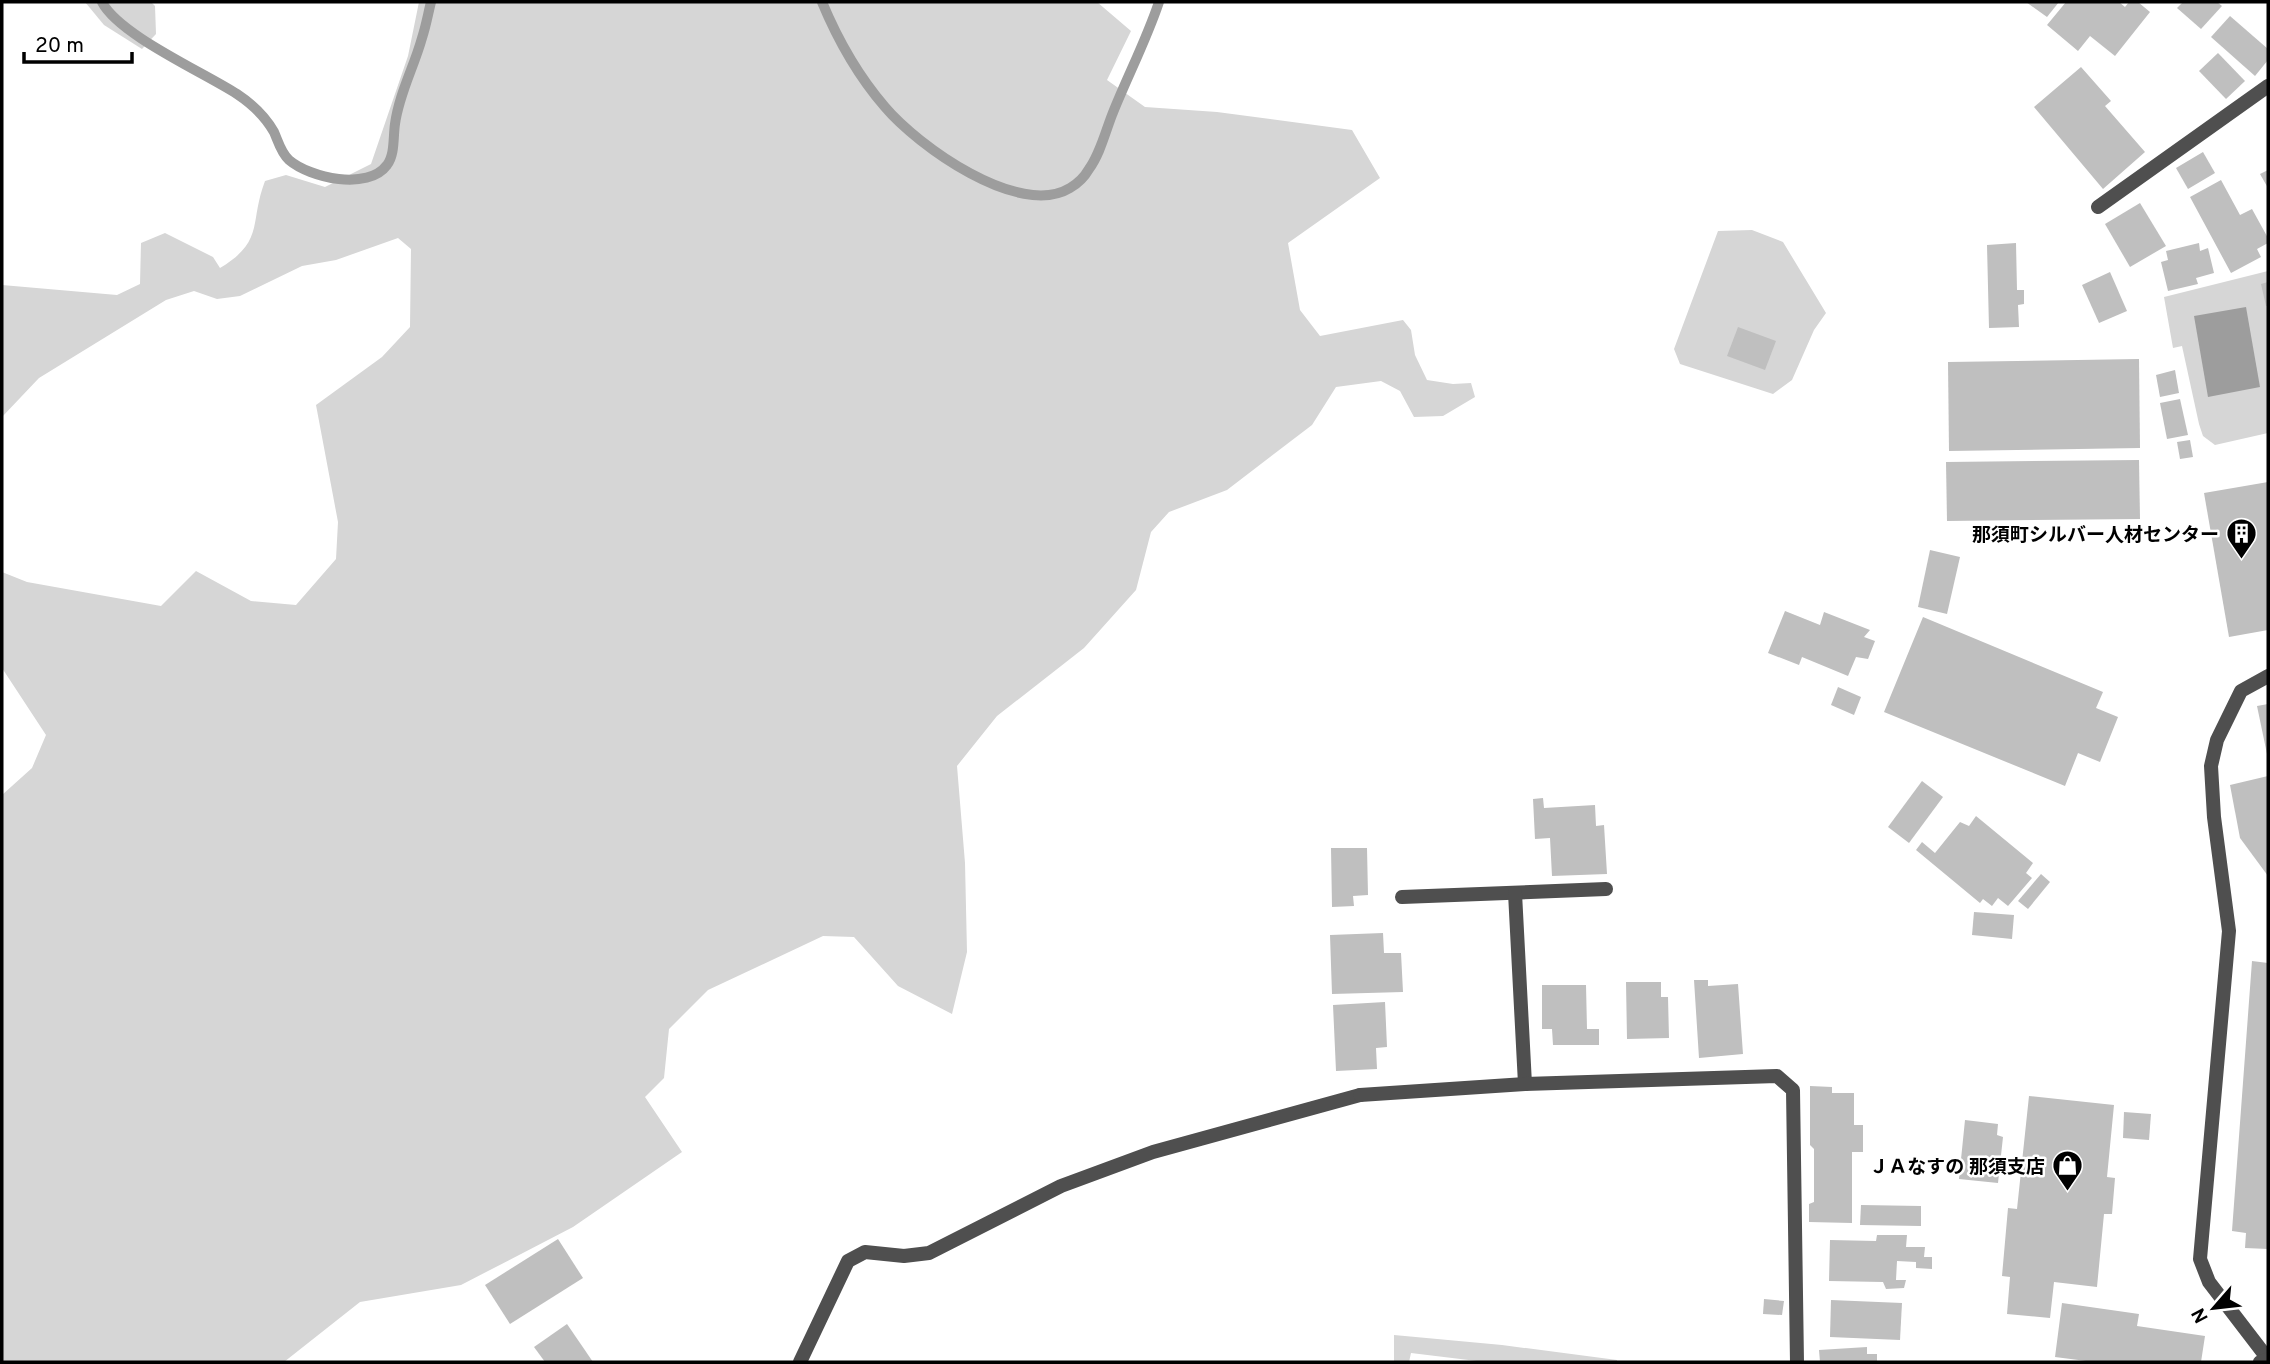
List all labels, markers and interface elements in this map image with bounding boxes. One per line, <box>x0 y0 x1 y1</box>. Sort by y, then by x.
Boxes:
scale bar <box>24 21 133 65</box>
text: 20 m <box>35 33 84 60</box>
building icon: 那須町シルバー人材センター <box>2225 517 2259 561</box>
place label: 那須町シルバー人材センター <box>1972 524 2219 548</box>
shop icon: ＪＡなすの 那須支店 <box>2051 1149 2085 1193</box>
place label: ＪＡなすの 那須支店 <box>1869 1156 2045 1180</box>
north arrow <box>2179 1273 2249 1343</box>
text: N <box>2187 1303 2215 1327</box>

